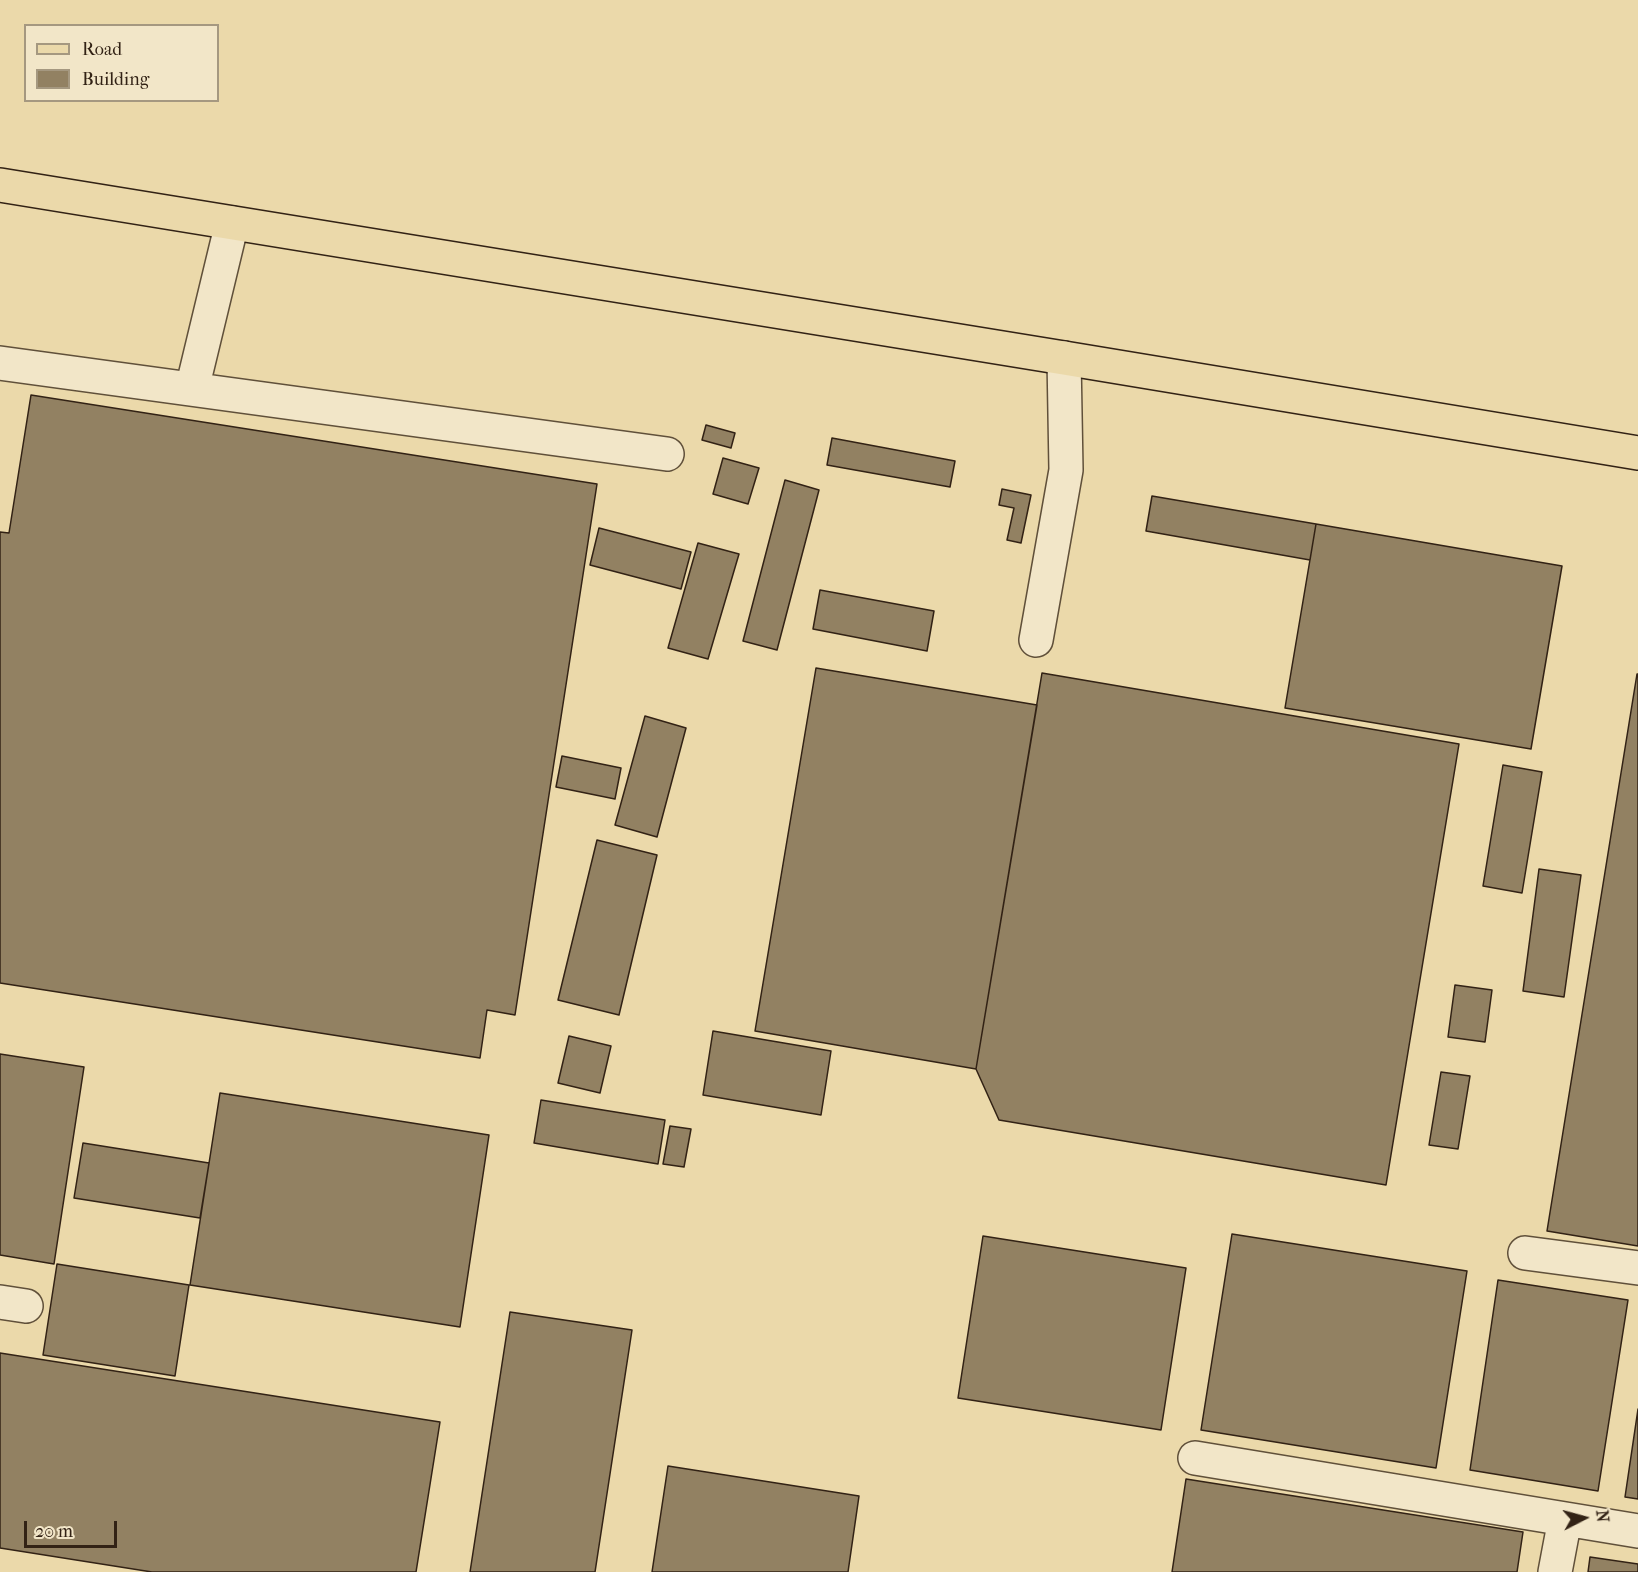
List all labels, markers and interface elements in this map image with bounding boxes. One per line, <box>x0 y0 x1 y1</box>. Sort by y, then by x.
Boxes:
legend <box>24 24 219 102</box>
text: Road <box>82 39 122 60</box>
text: Building <box>82 69 149 90</box>
north arrow <box>1554 1488 1614 1548</box>
scale bar <box>27 1509 120 1547</box>
text: N <box>1592 1509 1612 1523</box>
text: 20 m <box>35 1521 73 1542</box>

